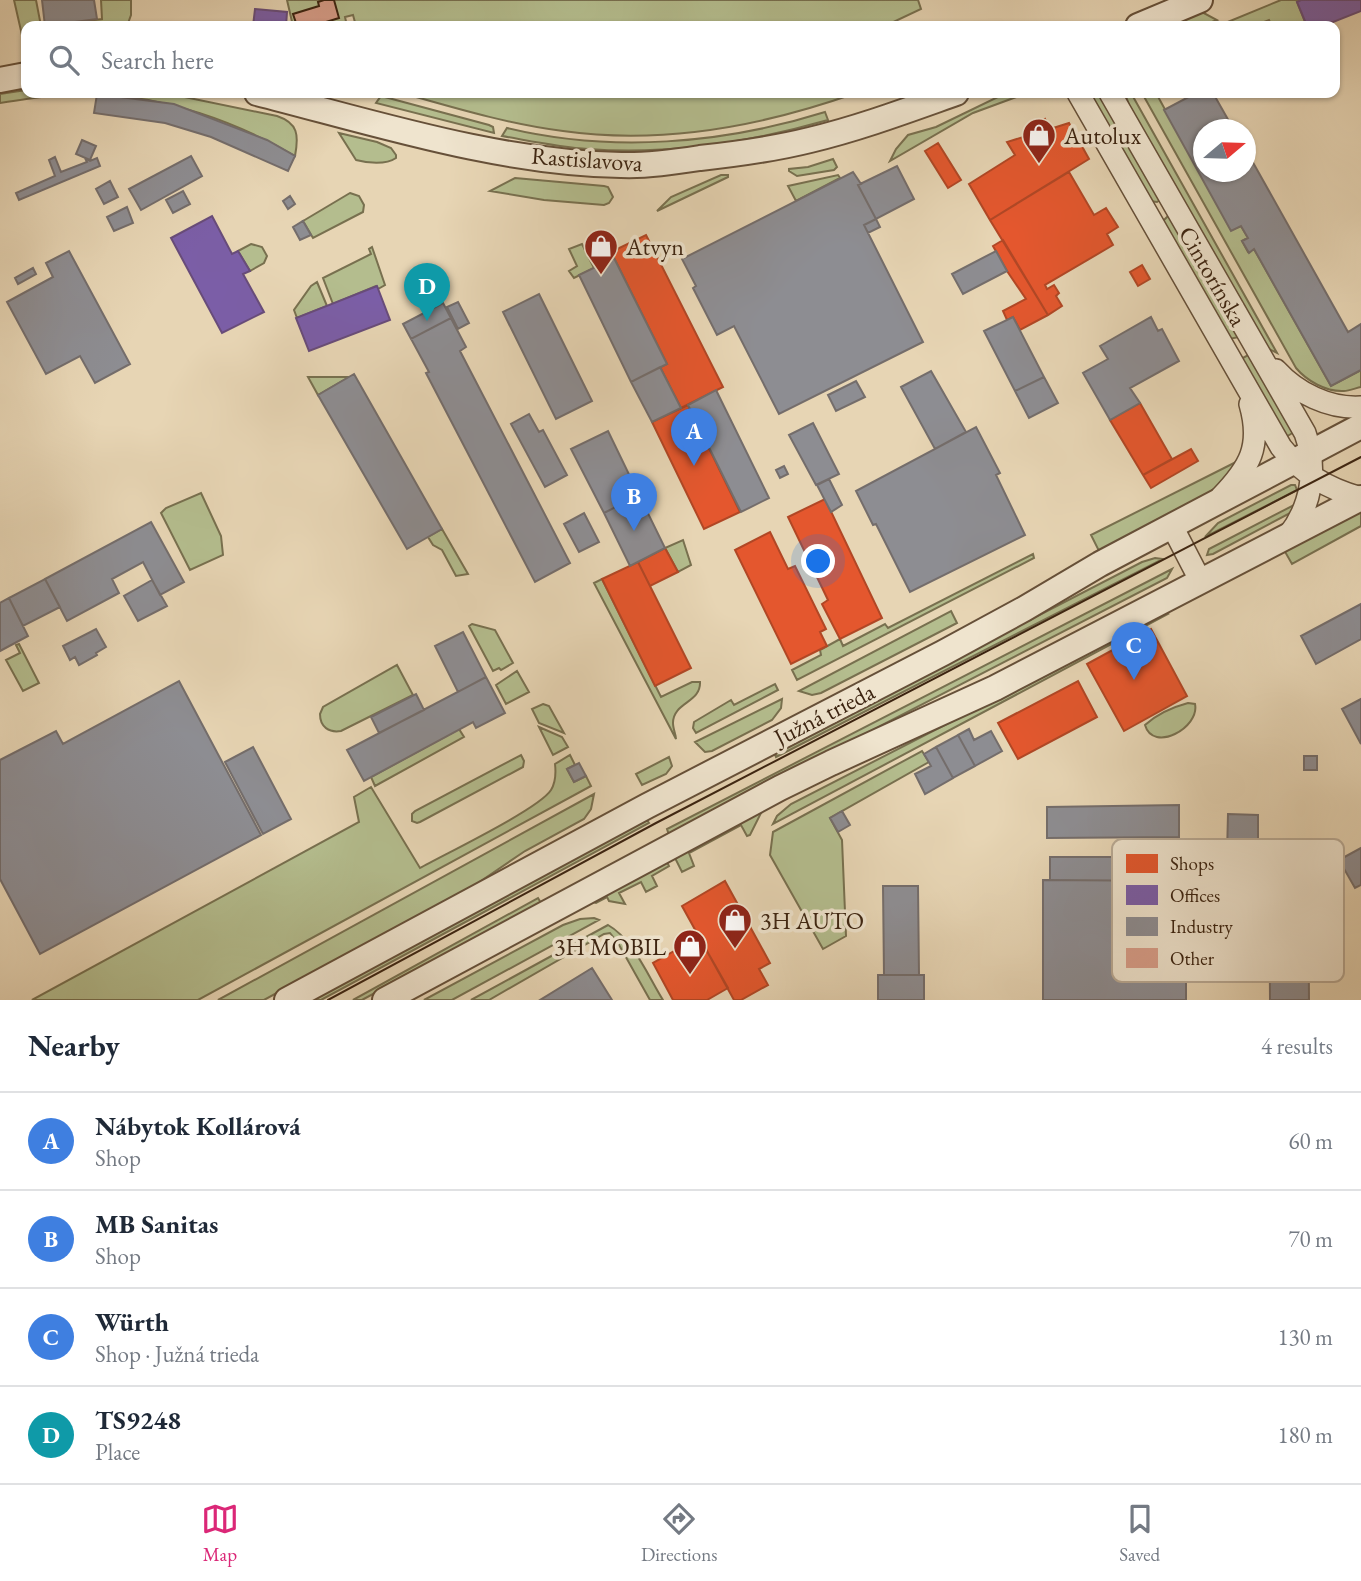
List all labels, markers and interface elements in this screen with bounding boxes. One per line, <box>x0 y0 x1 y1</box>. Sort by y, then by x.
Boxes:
search box <box>21 21 1340 98</box>
icon: search <box>45 41 83 79</box>
text: Search here <box>101 43 214 77</box>
shop icon: Autolux <box>1020 116 1058 165</box>
north arrow <box>1193 119 1256 182</box>
place label: Autolux <box>1063 120 1142 151</box>
street label: Rastislavova <box>530 140 644 178</box>
street label: Cintorínska <box>1172 221 1254 332</box>
shop icon: Atvyn <box>582 227 620 276</box>
place label: Atvyn <box>625 231 684 262</box>
pin: D <box>404 263 450 321</box>
pin: A <box>671 408 717 466</box>
pin: B <box>611 473 657 531</box>
your location <box>801 544 835 578</box>
pin: C <box>1111 622 1157 680</box>
street label: Južná trieda <box>767 675 880 754</box>
legend <box>1112 839 1344 982</box>
text: Shops <box>1170 851 1214 876</box>
text: Offices <box>1170 883 1220 908</box>
shop icon: 3H AUTO <box>716 901 754 950</box>
place label: 3H AUTO <box>760 905 864 936</box>
text: Industry <box>1170 914 1234 939</box>
shop icon: 3H MOBIL <box>671 927 709 976</box>
place label: 3H MOBIL <box>554 931 666 962</box>
text: Other <box>1170 946 1215 971</box>
text: Nearby <box>28 1026 120 1065</box>
text: 4 results <box>1261 1031 1333 1061</box>
text: Nábytok Kollárová <box>95 1109 301 1143</box>
text: A <box>43 1126 59 1156</box>
text: 60 m <box>1288 1126 1333 1156</box>
text: Shop <box>95 1143 141 1173</box>
text: MB Sanitas <box>95 1207 218 1241</box>
text: B <box>44 1224 58 1254</box>
text: 70 m <box>1288 1224 1333 1254</box>
text: Shop <box>95 1241 141 1271</box>
text: Würth <box>95 1305 169 1339</box>
text: C <box>43 1322 59 1352</box>
text: 130 m <box>1277 1322 1333 1352</box>
text: Shop · Južná trieda <box>95 1339 259 1369</box>
text: TS9248 <box>95 1403 181 1437</box>
text: D <box>42 1420 60 1450</box>
text: 180 m <box>1277 1420 1333 1450</box>
text: Place <box>95 1437 140 1467</box>
tab: Map <box>201 1500 239 1567</box>
tab: Directions <box>641 1500 717 1567</box>
tab: Saved <box>1119 1500 1160 1567</box>

